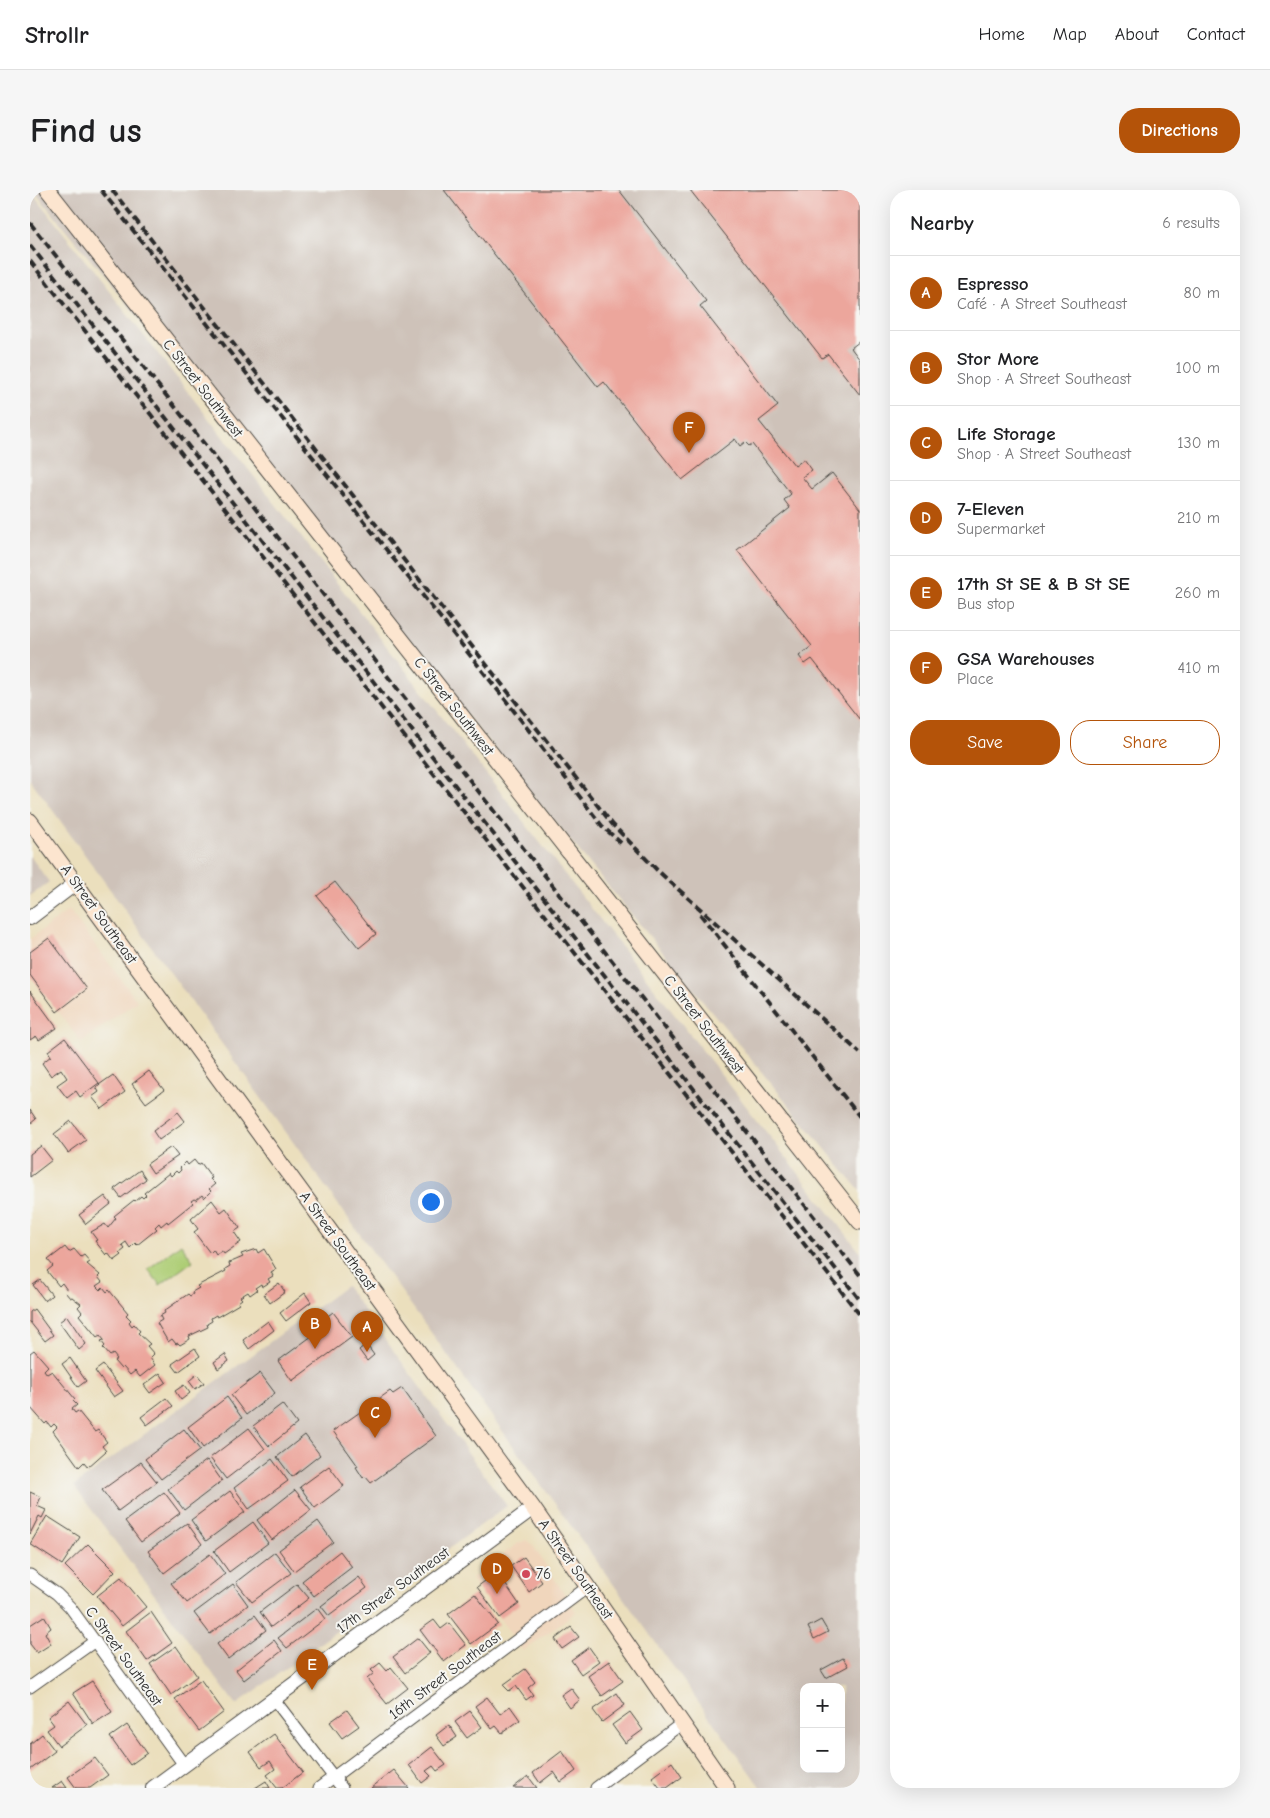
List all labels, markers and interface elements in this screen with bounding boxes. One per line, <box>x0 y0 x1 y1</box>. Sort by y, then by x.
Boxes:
text: Strollr <box>25 21 89 49</box>
text: Home <box>978 24 1025 45</box>
text: Map <box>1053 24 1087 45</box>
text: About <box>1115 24 1159 45</box>
text: Contact <box>1187 24 1245 45</box>
button: Directions <box>1119 108 1240 153</box>
text: Find us <box>30 110 142 151</box>
text: Nearby <box>910 211 974 235</box>
text: 6 results <box>1162 214 1220 232</box>
text: Espresso <box>957 273 1029 295</box>
text: A <box>922 284 930 302</box>
text: 80 m <box>1183 284 1220 302</box>
text: Café · A Street Southeast <box>957 295 1127 313</box>
street label: C Street Southwest <box>159 335 247 441</box>
text: Stor More <box>957 348 1039 370</box>
text: B <box>921 359 931 377</box>
text: 100 m <box>1176 359 1220 377</box>
text: Shop · A Street Southeast <box>957 370 1131 388</box>
pin: F <box>673 412 705 453</box>
text: Life Storage <box>957 423 1056 445</box>
text: C <box>921 434 931 452</box>
text: 130 m <box>1177 434 1220 452</box>
text: Shop · A Street Southeast <box>957 445 1131 463</box>
text: 7-Eleven <box>957 498 1024 520</box>
text: D <box>921 509 931 527</box>
text: 210 m <box>1177 509 1220 527</box>
text: Supermarket <box>957 520 1045 538</box>
text: 17th St SE & B St SE <box>957 573 1130 595</box>
text: E <box>921 584 931 602</box>
text: 260 m <box>1175 584 1220 602</box>
text: Bus stop <box>957 595 1015 613</box>
text: GSA Warehouses <box>957 648 1094 670</box>
street label: C Street Southwest <box>410 653 498 759</box>
text: F <box>921 659 931 677</box>
text: 410 m <box>1178 659 1220 677</box>
text: Place <box>957 670 993 688</box>
button: Save <box>910 720 1060 765</box>
button: Share <box>1070 720 1220 765</box>
street label: A Street Southeast <box>57 861 141 968</box>
street label: C Street Southwest <box>660 971 748 1077</box>
street label: A Street Southeast <box>296 1188 380 1295</box>
your location <box>418 1189 444 1215</box>
pin: B <box>299 1308 331 1349</box>
pin: A <box>351 1311 383 1352</box>
pin: C <box>359 1397 391 1438</box>
street label: A Street Southeast <box>535 1515 618 1623</box>
street label: 17th Street Southeast <box>333 1543 453 1637</box>
pin: D <box>481 1553 513 1594</box>
place label: 76 <box>536 1565 551 1583</box>
marker: 76 <box>520 1568 532 1580</box>
street label: C Street Southeast <box>82 1603 167 1710</box>
street label: 16th Street Southeast <box>385 1626 505 1723</box>
pin: E <box>296 1649 328 1690</box>
map controls <box>800 1683 845 1773</box>
button: + <box>800 1683 845 1728</box>
button: − <box>800 1728 845 1773</box>

